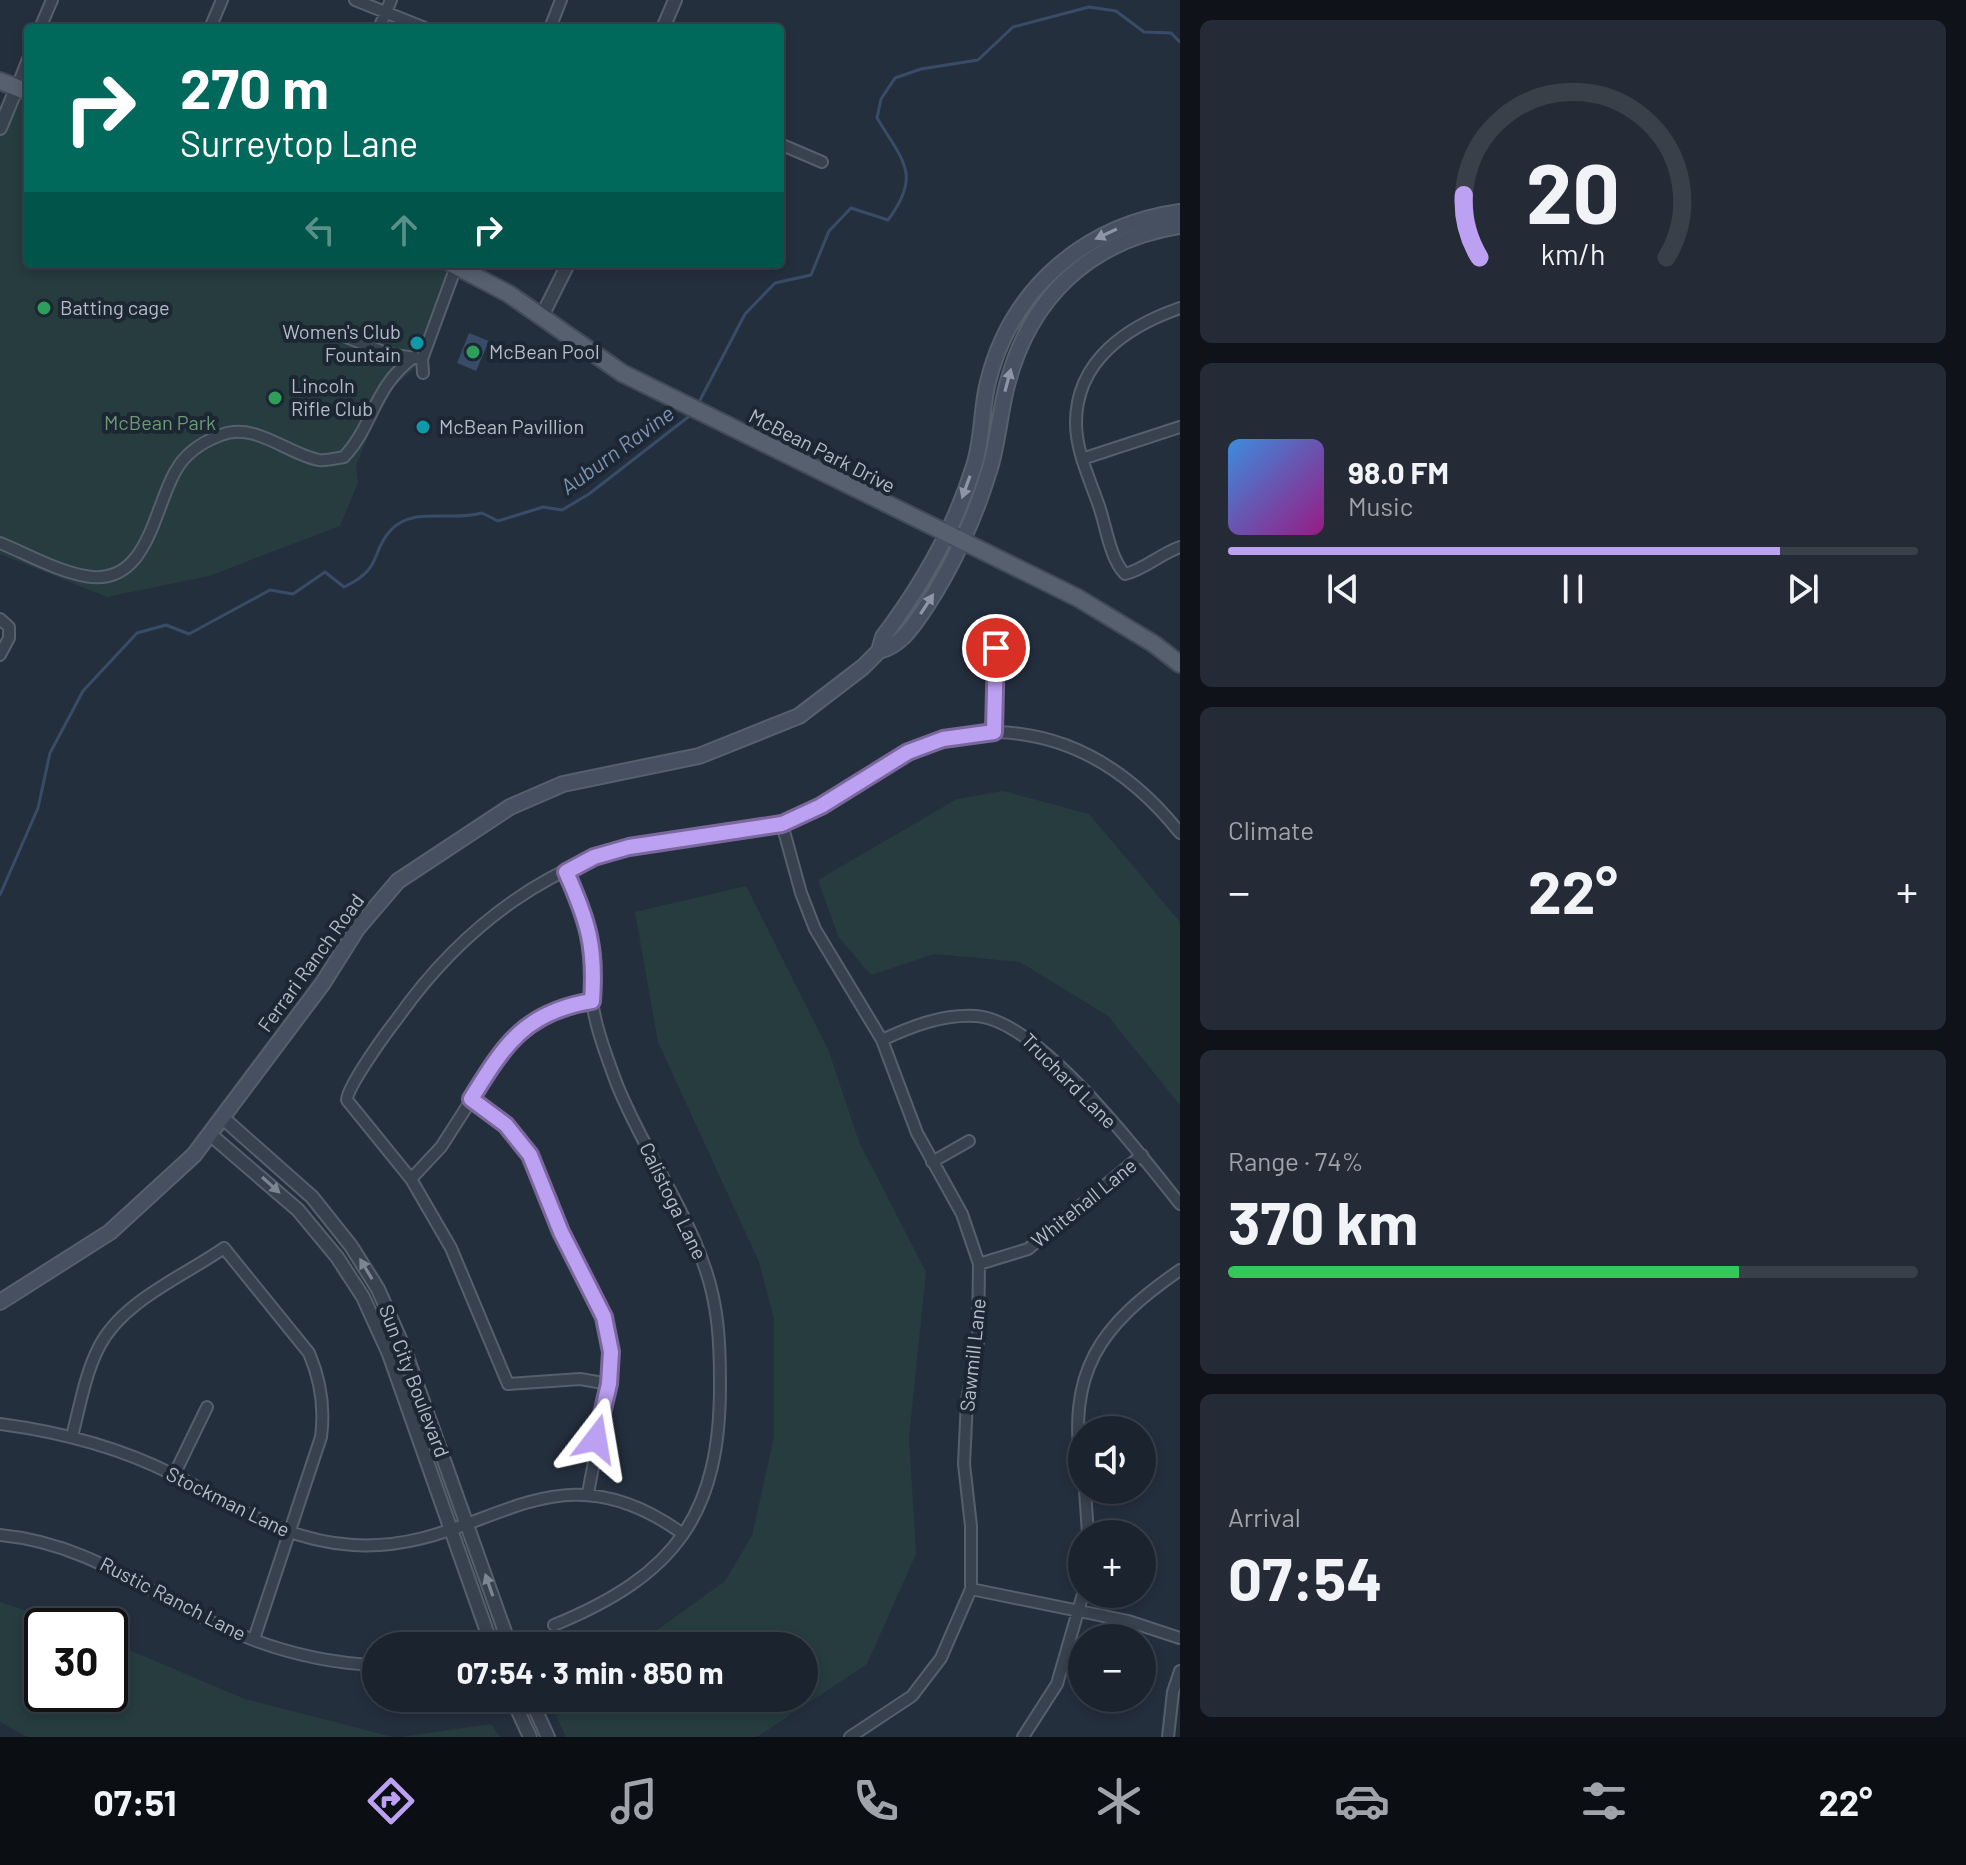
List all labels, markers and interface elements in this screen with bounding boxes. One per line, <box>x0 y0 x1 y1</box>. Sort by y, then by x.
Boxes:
text: 270 m <box>180 53 329 120</box>
icon: right <box>48 56 152 160</box>
text: Surreytop Lane <box>180 121 418 164</box>
text: 20 <box>1526 140 1620 240</box>
icon: left <box>298 208 342 252</box>
icon: ahead <box>382 208 426 252</box>
icon: right <box>466 208 510 252</box>
one-way arrow <box>1094 227 1117 241</box>
text: km/h <box>1541 236 1605 271</box>
place label: Batting cage <box>60 295 170 319</box>
marker: Batting cage <box>35 299 53 317</box>
place label: Women's Club Fountain <box>282 319 401 366</box>
marker: Women's Club Fountain <box>408 334 426 352</box>
place label: McBean Pool <box>489 339 600 363</box>
marker: McBean Pool <box>464 343 482 361</box>
one-way arrow <box>1003 368 1015 393</box>
place label: Lincoln Rifle Club <box>291 373 373 420</box>
marker: Lincoln Rifle Club <box>266 389 284 407</box>
water label: Auburn Ravine <box>555 399 678 499</box>
street label: McBean Park Drive <box>745 403 899 497</box>
park label: McBean Park <box>104 410 216 434</box>
place label: McBean Pavillion <box>439 414 584 438</box>
marker: McBean Pavillion <box>414 418 432 436</box>
text: 98.0 FM <box>1348 454 1449 490</box>
one-way arrow <box>960 475 972 499</box>
text: Music <box>1348 490 1413 521</box>
icon: previous <box>1321 567 1365 611</box>
icon: pause <box>1551 567 1595 611</box>
icon: next <box>1781 567 1825 611</box>
one-way arrow <box>920 593 935 614</box>
pin <box>962 614 1030 682</box>
icon: arrive <box>974 626 1018 670</box>
text: Climate <box>1228 814 1314 845</box>
text: 22° <box>1528 854 1618 926</box>
text: − <box>1228 864 1250 917</box>
text: + <box>1896 864 1918 917</box>
street label: Ferrari Ranch Road <box>252 889 368 1036</box>
street label: Truchard Lane <box>1017 1028 1122 1133</box>
street label: Calistoga Lane <box>635 1138 713 1263</box>
text: Range · 74% <box>1228 1145 1364 1176</box>
street label: Whitehall Lane <box>1026 1153 1141 1252</box>
one-way arrow <box>262 1175 281 1193</box>
text: 370 km <box>1228 1185 1418 1257</box>
one-way arrow <box>359 1258 373 1280</box>
street label: Sawmill Lane <box>954 1297 990 1413</box>
street label: Sun City Boulevard <box>375 1301 455 1460</box>
position arrow <box>554 1397 638 1481</box>
map controls <box>1068 1416 1156 1712</box>
button: sound <box>1068 1416 1156 1504</box>
street label: Stockman Lane <box>163 1461 294 1541</box>
text: Arrival <box>1228 1501 1301 1532</box>
button: + <box>1068 1520 1156 1608</box>
text: 07:54 <box>1228 1541 1382 1613</box>
street label: Rustic Ranch Lane <box>97 1551 250 1645</box>
one-way arrow <box>482 1572 494 1596</box>
speed limit sign: 30 <box>24 1608 128 1712</box>
button: − <box>1068 1624 1156 1712</box>
text: 07:54 · 3 min · 850 m <box>456 1654 724 1690</box>
icon: directions <box>363 1773 419 1829</box>
icon: music <box>606 1773 662 1829</box>
icon: phone <box>848 1773 904 1829</box>
icon: climate <box>1091 1773 1147 1829</box>
icon: car <box>1334 1773 1390 1829</box>
icon: filters <box>1576 1773 1632 1829</box>
text: 07:51 <box>93 1780 177 1823</box>
text: 22° <box>1819 1780 1873 1823</box>

